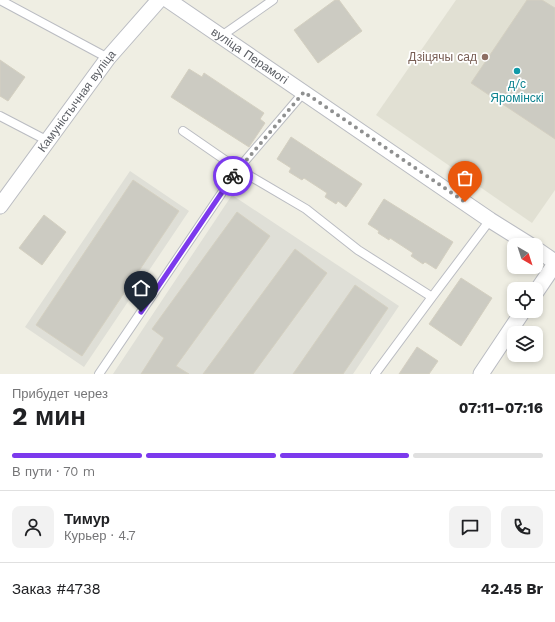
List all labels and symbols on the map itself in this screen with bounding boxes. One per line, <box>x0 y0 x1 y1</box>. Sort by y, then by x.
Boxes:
street label: вуліца Перамогі <box>209 25 291 87</box>
street label: Камуністычная вуліца <box>35 47 119 155</box>
place label: Дзіцячы сад <box>408 50 477 64</box>
marker: Дзіцячы сад <box>480 52 490 62</box>
marker: д/с Яромінскі <box>512 66 522 76</box>
place label: д/с Яромінскі <box>490 77 544 105</box>
courier <box>213 156 253 196</box>
pin <box>448 161 482 202</box>
north arrow <box>507 238 543 274</box>
pin <box>124 271 158 312</box>

